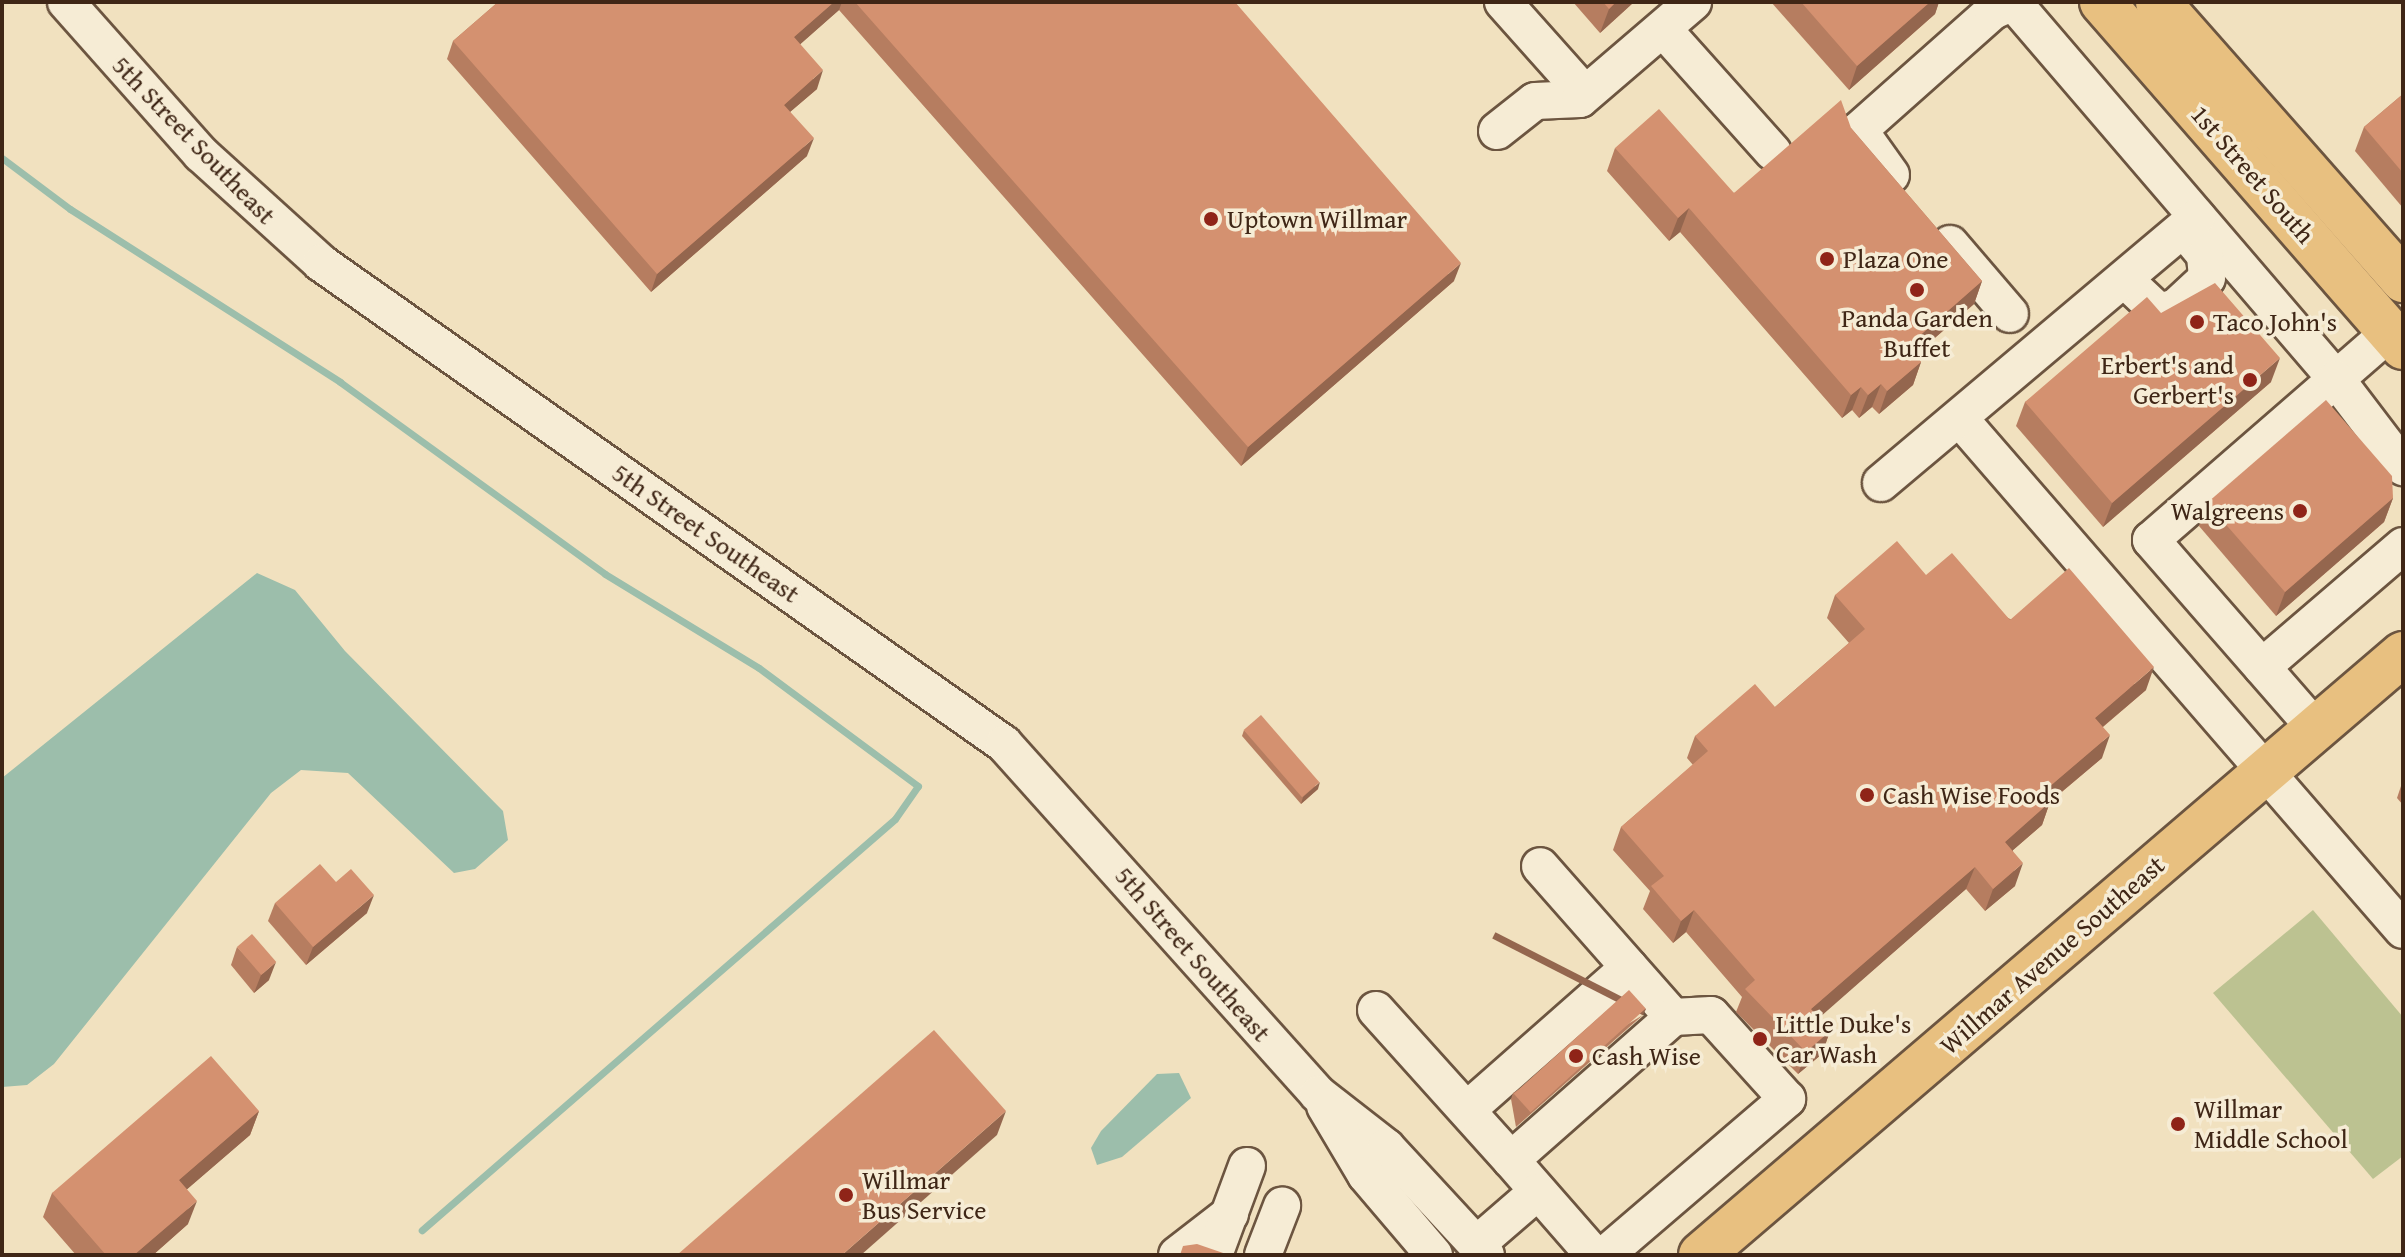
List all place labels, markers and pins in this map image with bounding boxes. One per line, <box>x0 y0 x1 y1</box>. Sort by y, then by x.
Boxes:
place label: Uptown Willmar <box>1227 203 1407 235</box>
marker: Uptown Willmar <box>1202 210 1220 228</box>
place label: Plaza One <box>1843 243 1949 275</box>
marker: Plaza One <box>1818 250 1836 268</box>
marker: Panda Garden Buffet <box>1908 281 1926 299</box>
place label: Panda Garden Buffet <box>1841 302 1993 364</box>
place label: Taco John's <box>2213 306 2337 338</box>
marker: Taco John's <box>2188 313 2206 331</box>
place label: Erbert's and Gerbert's <box>2101 349 2234 410</box>
marker: Erbert's and Gerbert's <box>2241 371 2259 389</box>
place label: Walgreens <box>2171 495 2284 527</box>
marker: Walgreens <box>2291 502 2309 520</box>
place label: Cash Wise Foods <box>1883 779 2060 811</box>
marker: Cash Wise Foods <box>1858 786 1876 804</box>
place label: Little Duke's Car Wash <box>1776 1008 1911 1070</box>
marker: Little Duke's Car Wash <box>1751 1030 1769 1048</box>
place label: Cash Wise <box>1592 1040 1701 1072</box>
marker: Cash Wise <box>1567 1047 1585 1065</box>
place label: Willmar Middle School <box>2194 1093 2348 1154</box>
marker: Willmar Middle School <box>2169 1115 2187 1133</box>
place label: Willmar Bus Service <box>862 1164 986 1226</box>
marker: Willmar Bus Service <box>837 1186 855 1204</box>

